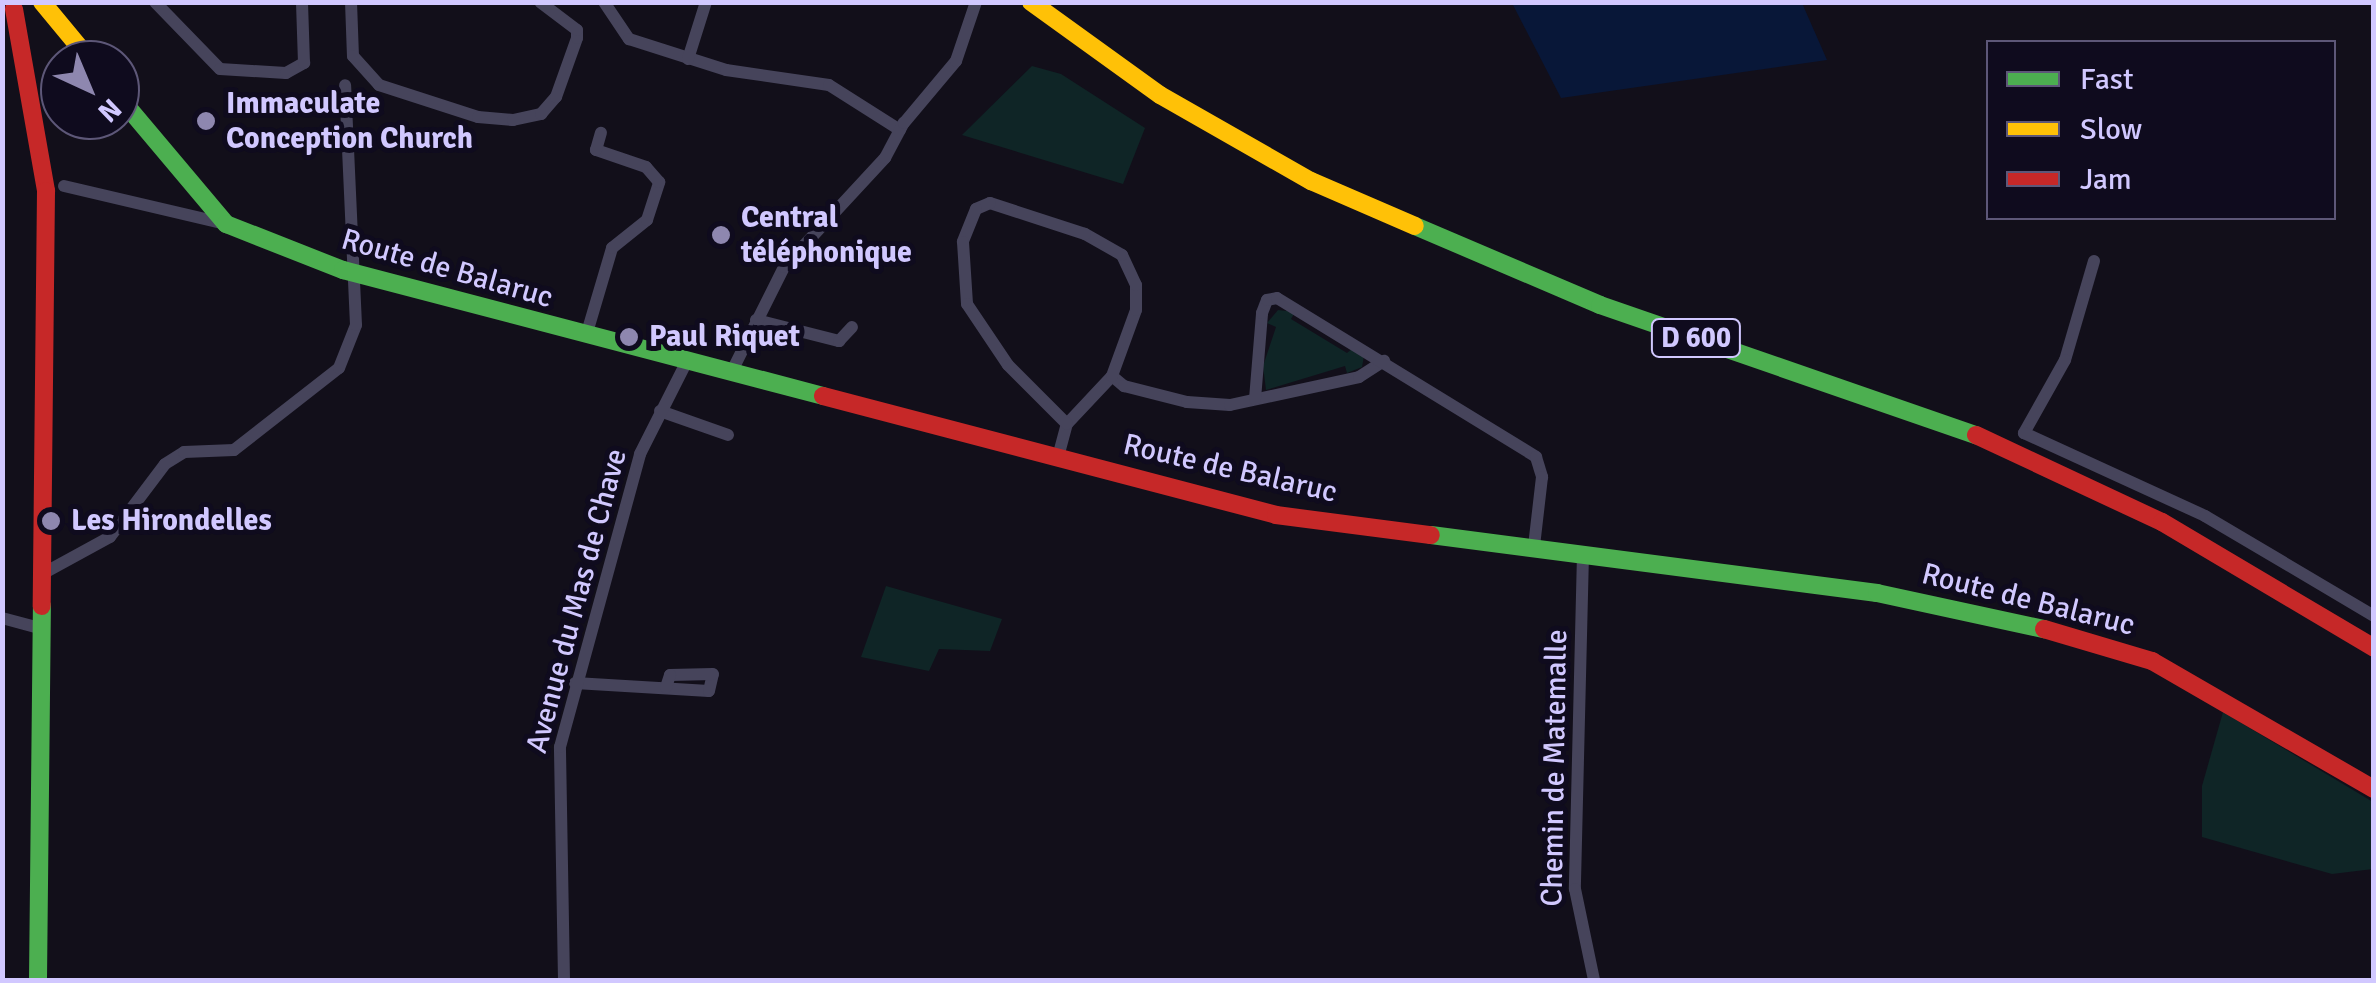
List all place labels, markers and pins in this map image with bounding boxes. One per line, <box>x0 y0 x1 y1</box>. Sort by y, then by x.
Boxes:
place label: Immaculate Conception Church <box>226 86 473 156</box>
marker: Immaculate Conception Church <box>195 110 217 132</box>
place label: Central téléphonique <box>741 200 912 270</box>
marker: Central téléphonique <box>710 224 732 246</box>
place label: Paul Riquet <box>649 319 800 355</box>
marker: Paul Riquet <box>618 326 640 348</box>
place label: Les Hirondelles <box>71 503 272 539</box>
marker: Les Hirondelles <box>40 510 62 532</box>

